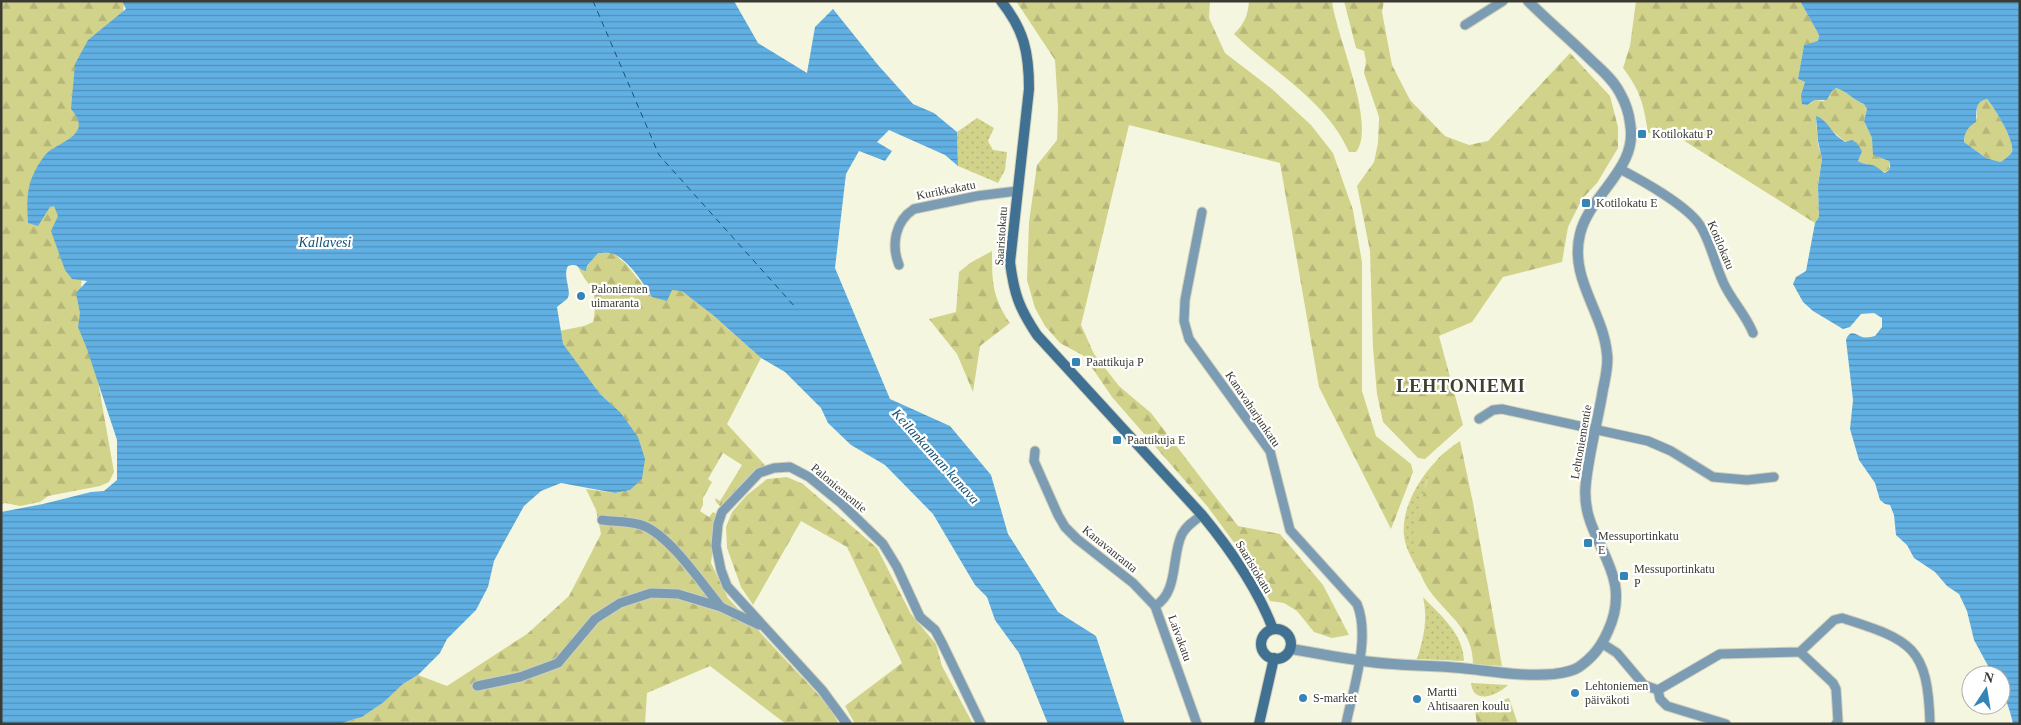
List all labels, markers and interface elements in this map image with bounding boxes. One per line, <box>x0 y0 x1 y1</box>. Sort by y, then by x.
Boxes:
place label: Kotilokatu P <box>1652 127 1713 141</box>
marker: Kotilokatu P <box>1636 128 1648 140</box>
street label: Kurikkakatu <box>915 177 977 203</box>
place label: Kotilokatu E <box>1596 196 1658 210</box>
marker: Kotilokatu E <box>1580 197 1592 209</box>
street label: Saaristokatu <box>992 206 1010 266</box>
street label: Kotilokatu <box>1705 219 1737 271</box>
water label: Kallavesi <box>298 235 352 250</box>
place label: Paloniemen uimaranta <box>591 282 648 310</box>
marker: Paloniemen uimaranta <box>575 290 587 302</box>
place label: Paattikuja P <box>1086 355 1144 369</box>
marker: Paattikuja P <box>1070 356 1082 368</box>
street label: Kanavaharjunkatu <box>1223 369 1283 449</box>
district label: LEHTONIEMI <box>1396 376 1526 396</box>
street label: Lehtoniementie <box>1568 404 1594 480</box>
water label: Keilankannan kanava <box>888 405 982 507</box>
place label: Paattikuja E <box>1127 433 1185 447</box>
marker: Paattikuja E <box>1111 434 1123 446</box>
street label: Paloniementie <box>808 461 870 515</box>
street label: Kanavanranta <box>1080 523 1141 576</box>
place label: Messuportinkatu E <box>1598 529 1679 557</box>
marker: Messuportinkatu E <box>1582 537 1594 549</box>
street label: Saaristokatu <box>1233 538 1275 596</box>
place label: Messuportinkatu P <box>1634 562 1715 590</box>
marker: Messuportinkatu P <box>1618 570 1630 582</box>
street label: Laivakatu <box>1165 613 1195 663</box>
north arrow <box>1961 665 2011 715</box>
text: N <box>1982 669 1995 686</box>
place label: Lehtoniemen päiväkoti <box>1585 679 1648 707</box>
place label: Martti Ahtisaaren koulu <box>1427 685 1509 713</box>
marker: Lehtoniemen päiväkoti <box>1569 687 1581 699</box>
place label: S-market <box>1313 691 1358 705</box>
marker: S-market <box>1297 692 1309 704</box>
marker: Martti Ahtisaaren koulu <box>1411 693 1423 705</box>

